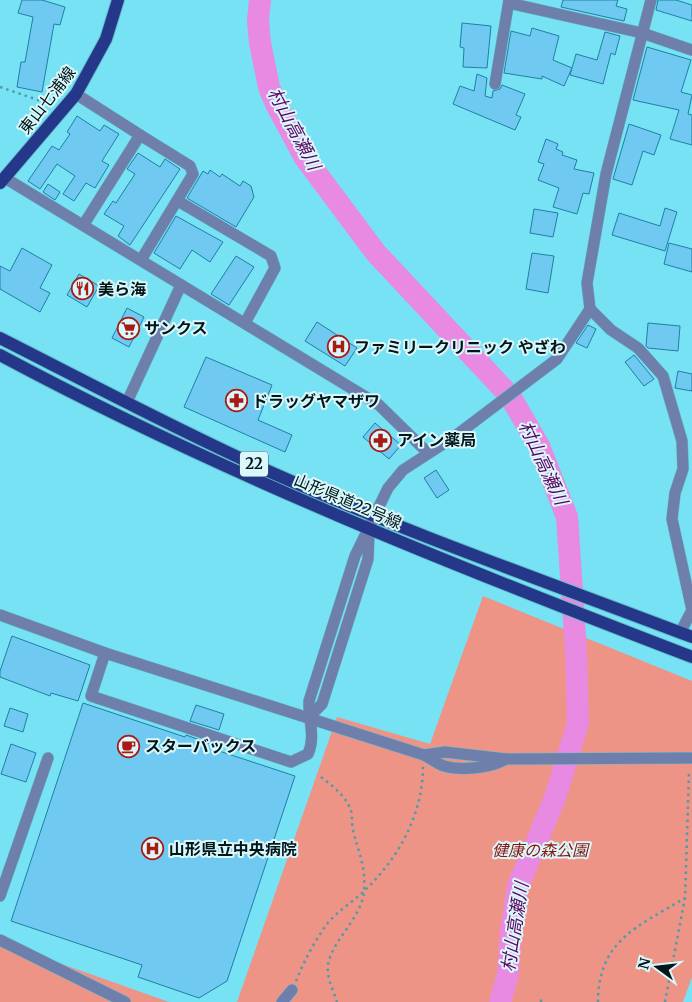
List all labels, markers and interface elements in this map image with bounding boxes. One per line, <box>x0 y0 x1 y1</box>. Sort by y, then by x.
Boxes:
street label: 東山七浦線 <box>14 62 80 138</box>
water label: 村山高瀬川 <box>263 84 327 176</box>
restaurant icon: 美ら海 <box>70 277 94 301</box>
place label: 美ら海 <box>98 279 146 299</box>
supermarket icon: サンクス <box>116 316 140 340</box>
place label: サンクス <box>144 318 208 338</box>
hospital icon: ファミリークリニック やざわ <box>326 335 350 359</box>
place label: ファミリークリニック やざわ <box>354 337 566 357</box>
pharmacy icon: ドラッグヤマザワ <box>224 389 248 413</box>
place label: ドラッグヤマザワ <box>252 391 380 411</box>
water label: 村山高瀬川 <box>514 417 574 510</box>
pharmacy icon: アイン薬局 <box>369 428 393 452</box>
place label: アイン薬局 <box>397 430 476 450</box>
road number: 22 <box>240 452 268 476</box>
street label: 山形県道22号線 <box>291 469 405 533</box>
cafe icon: スターバックス <box>117 734 141 758</box>
place label: スターバックス <box>145 736 256 756</box>
hospital icon: 山形県立中央病院 <box>141 837 165 861</box>
place label: 山形県立中央病院 <box>169 839 297 859</box>
park label: 健康の森公園 <box>492 840 590 860</box>
water label: 村山高瀬川 <box>496 879 533 973</box>
north arrow <box>632 942 682 992</box>
text: N <box>634 956 655 971</box>

